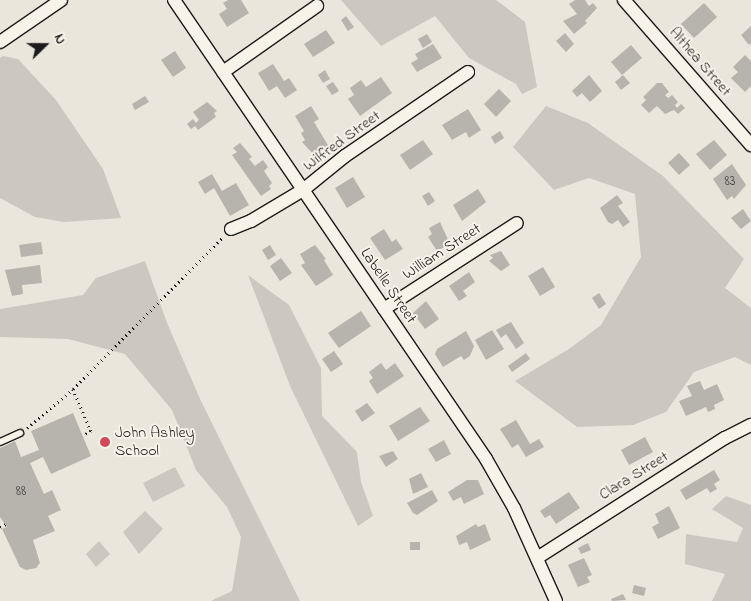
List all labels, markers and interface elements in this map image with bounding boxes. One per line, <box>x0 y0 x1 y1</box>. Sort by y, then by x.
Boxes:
north arrow <box>20 20 70 70</box>
street label: Althea Street <box>665 23 735 101</box>
text: N <box>48 31 71 48</box>
street label: Wilfred Street <box>299 106 385 176</box>
house number: 83 <box>724 174 736 190</box>
street label: William Street <box>399 220 485 284</box>
street label: Labelle Street <box>356 245 420 327</box>
place label: John Ashley School <box>115 423 194 461</box>
marker: John Ashley School <box>99 436 111 448</box>
street label: Clara Street <box>596 447 672 505</box>
house number: 88 <box>16 484 26 500</box>

